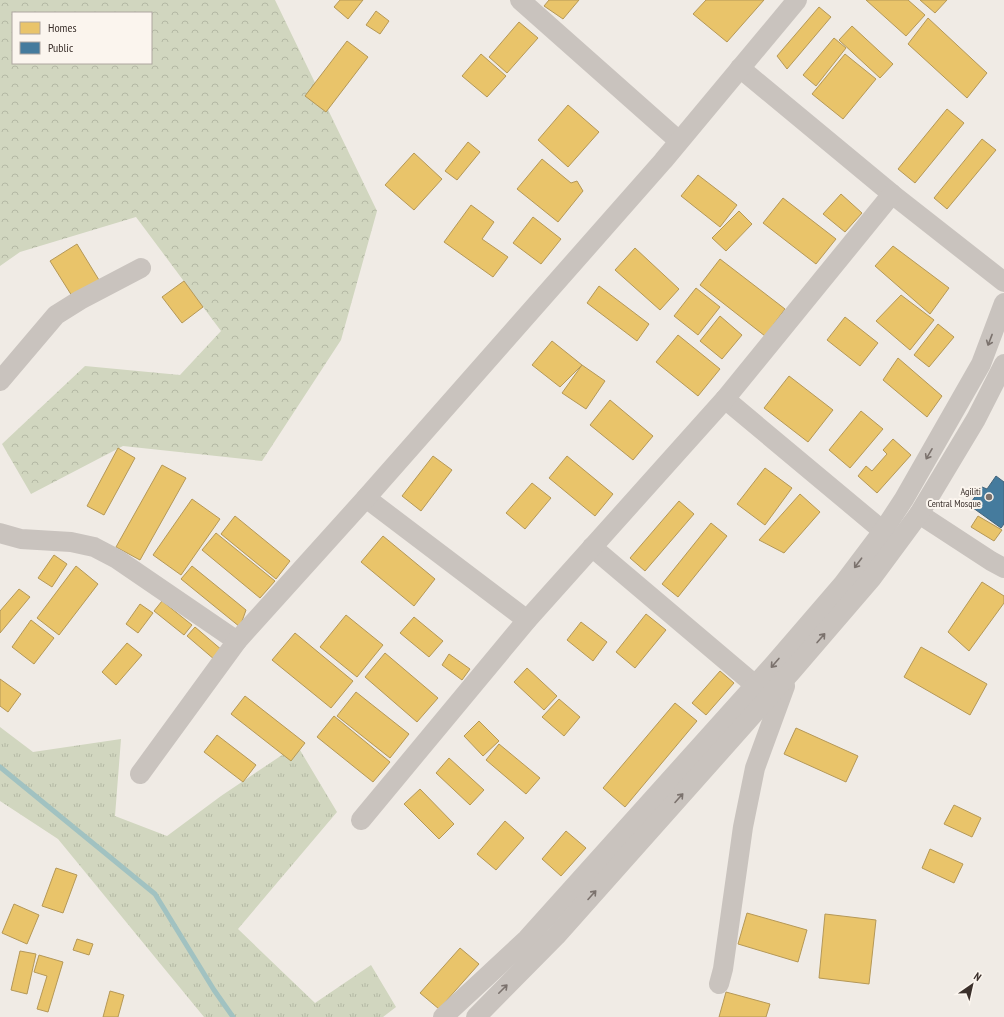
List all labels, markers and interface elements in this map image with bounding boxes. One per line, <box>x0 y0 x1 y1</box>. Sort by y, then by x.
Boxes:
legend <box>12 12 152 64</box>
text: Homes <box>48 20 76 35</box>
text: Public <box>48 40 74 55</box>
one-way arrow <box>986 333 994 345</box>
one-way arrow <box>925 448 933 460</box>
place label: Agiliti Central Mosque <box>927 485 981 510</box>
marker: Agiliti Central Mosque <box>984 492 994 502</box>
one-way arrow <box>854 558 863 569</box>
one-way arrow <box>816 632 825 643</box>
one-way arrow <box>770 658 780 668</box>
one-way arrow <box>675 793 684 803</box>
one-way arrow <box>588 890 597 900</box>
north arrow <box>952 965 992 1005</box>
text: N <box>971 969 984 984</box>
one-way arrow <box>498 984 508 994</box>

